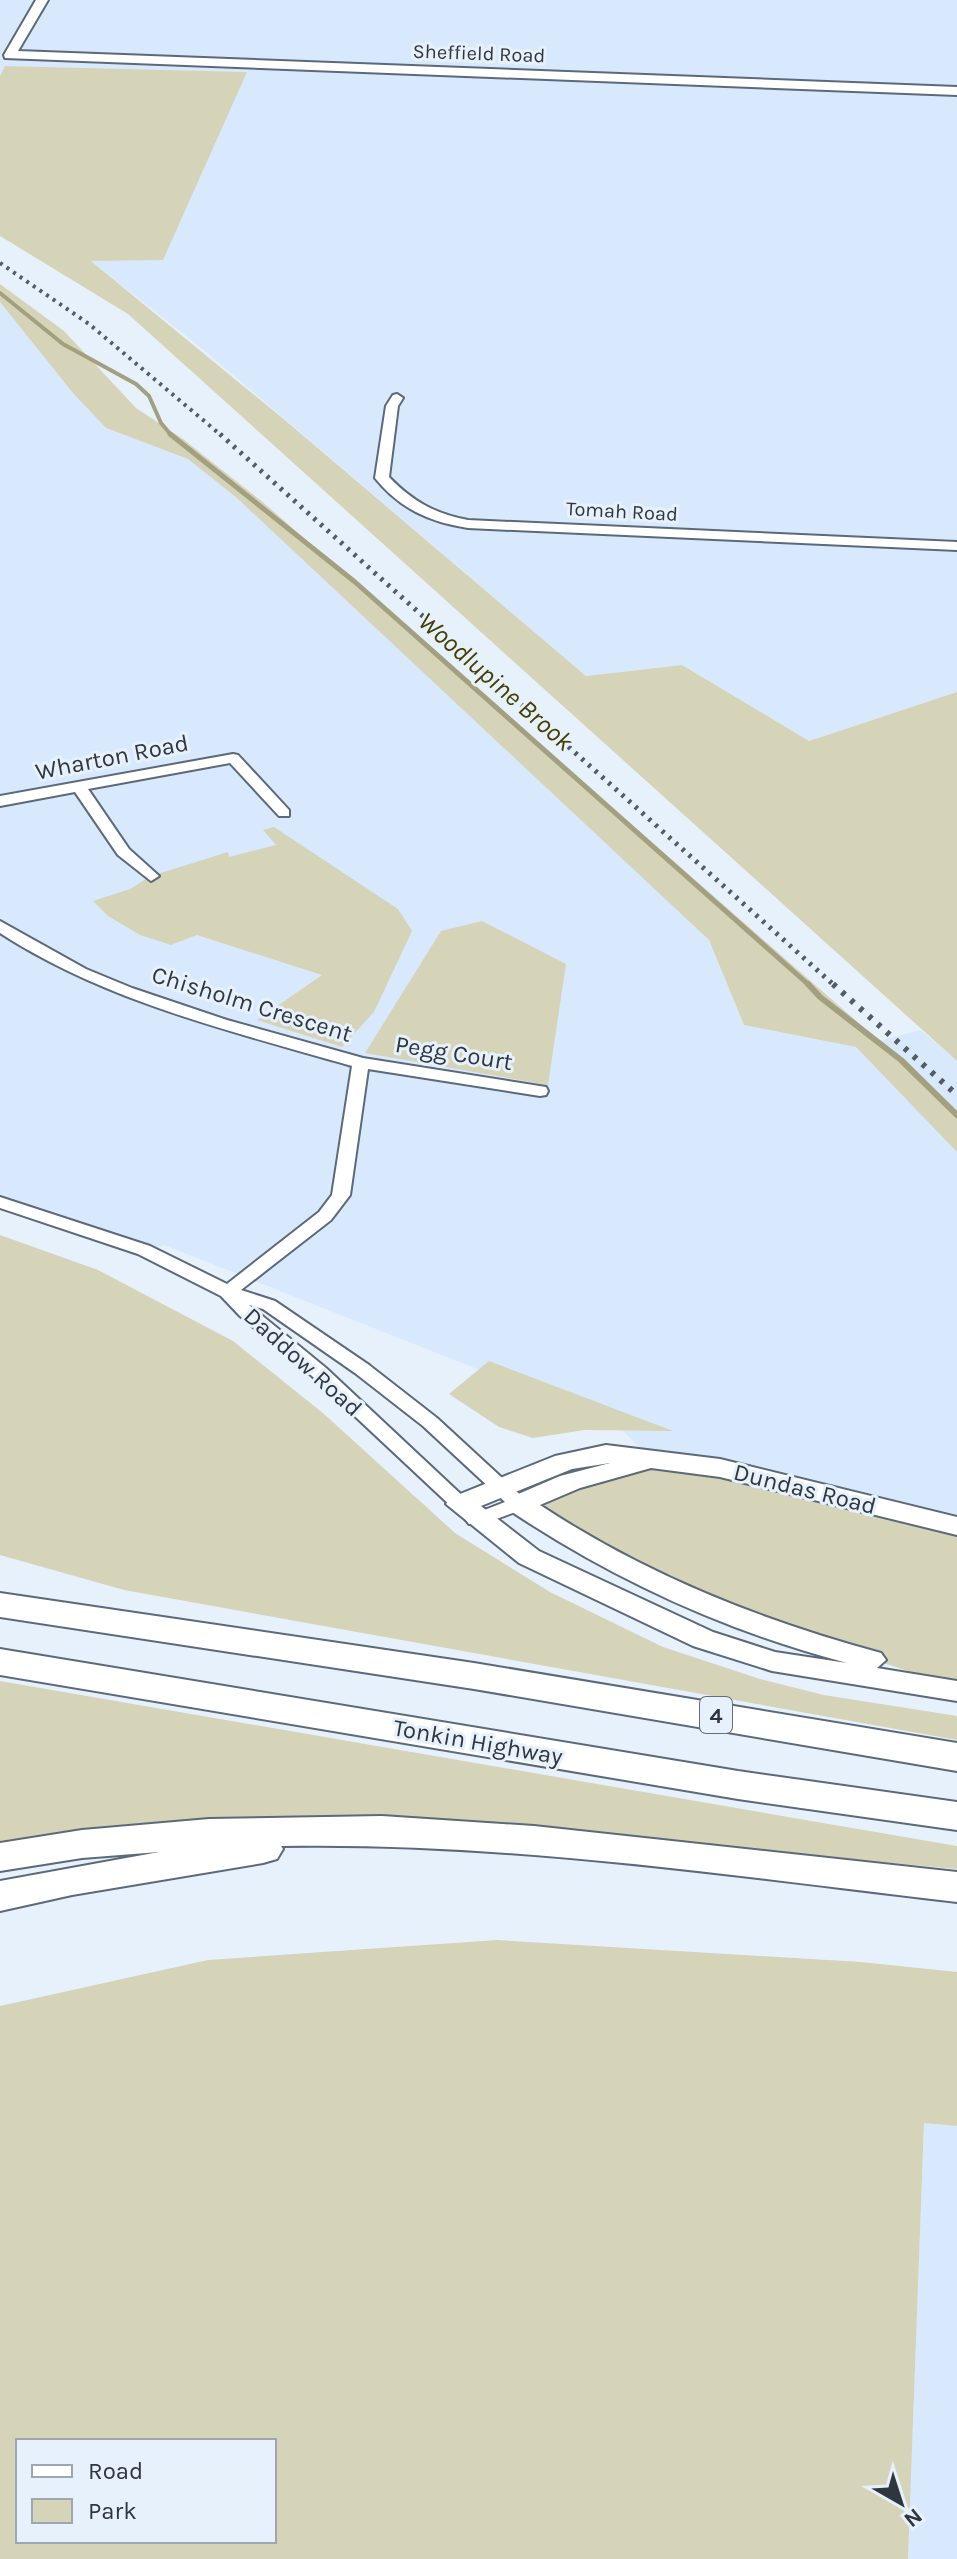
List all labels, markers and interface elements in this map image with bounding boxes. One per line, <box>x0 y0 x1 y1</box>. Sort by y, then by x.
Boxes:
street label: Sheffield Road <box>412 40 546 67</box>
street label: Tomah Road <box>565 497 678 526</box>
water label: Woodlupine Brook <box>412 606 580 758</box>
street label: Wharton Road <box>33 728 191 786</box>
street label: Chisholm Crescent <box>148 960 356 1048</box>
street label: Pegg Court <box>393 1030 515 1076</box>
street label: Daddow Road <box>238 1302 368 1422</box>
street label: Dundas Road <box>731 1458 879 1520</box>
road number: 4 <box>700 1697 732 1733</box>
street label: Tonkin Highway <box>391 1713 565 1771</box>
legend <box>16 2439 276 2543</box>
text: Road <box>88 2457 143 2485</box>
north arrow <box>861 2463 941 2543</box>
text: Park <box>88 2497 137 2525</box>
text: N <box>899 2503 927 2533</box>

